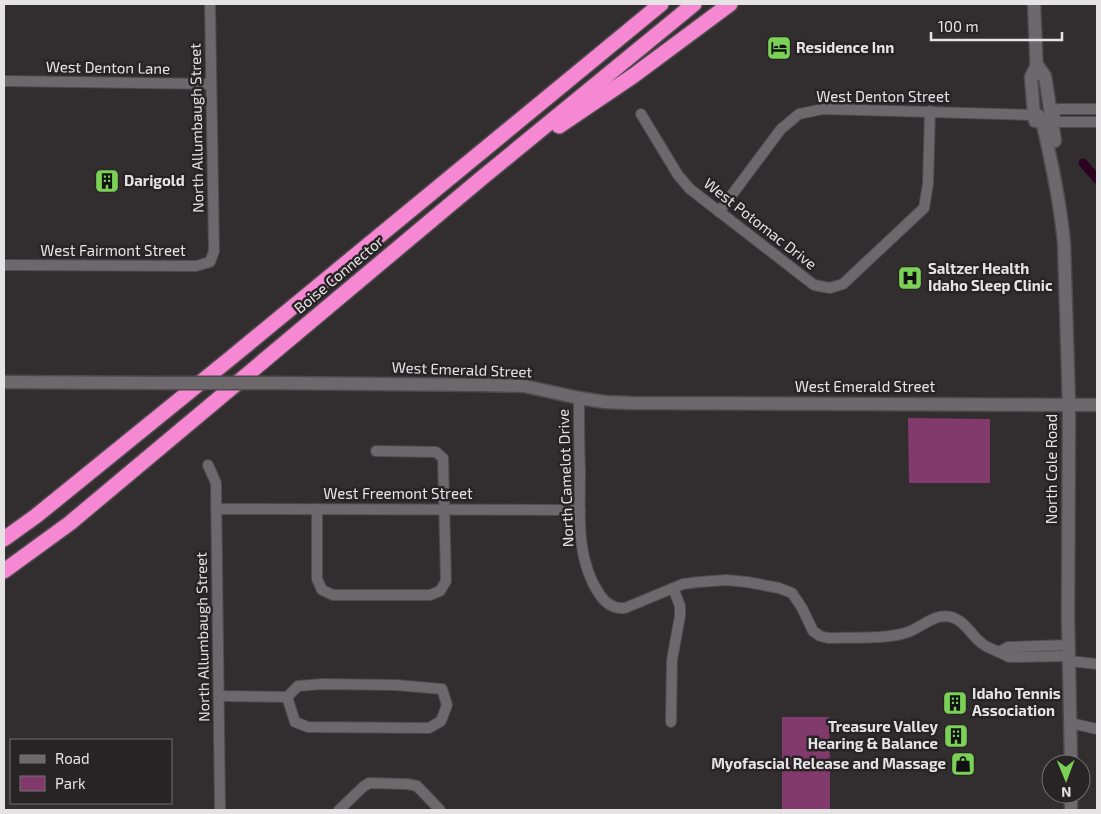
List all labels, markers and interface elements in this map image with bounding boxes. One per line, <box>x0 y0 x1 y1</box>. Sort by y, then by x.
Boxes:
scale bar <box>931 10 1062 42</box>
text: 100 m <box>938 17 979 35</box>
hotel icon: Residence Inn <box>766 35 792 61</box>
place label: Residence Inn <box>796 38 894 56</box>
street label: North Allumbaugh Street <box>186 43 206 213</box>
street label: West Denton Lane <box>46 57 170 77</box>
street label: West Denton Street <box>816 87 950 105</box>
building icon: Darigold <box>94 168 120 194</box>
place label: Darigold <box>124 171 185 189</box>
street label: West Potomac Drive <box>701 174 820 273</box>
street label: Boise Connector <box>290 232 387 317</box>
street label: West Fairmont Street <box>40 241 186 259</box>
place label: Saltzer Health Idaho Sleep Clinic <box>928 259 1053 294</box>
hospital icon: Saltzer Health Idaho Sleep Clinic <box>897 265 923 291</box>
street label: West Emerald Street <box>391 358 533 380</box>
street label: West Emerald Street <box>795 377 936 395</box>
street label: North Camelot Drive <box>554 409 576 548</box>
street label: North Cole Road <box>1042 414 1060 524</box>
street label: West Freemont Street <box>323 484 473 502</box>
street label: North Allumbaugh Street <box>192 552 212 722</box>
place label: Idaho Tennis Association <box>972 684 1061 719</box>
building icon: Idaho Tennis Association <box>942 690 968 716</box>
place label: Treasure Valley Hearing & Balance <box>808 717 939 752</box>
building icon: Treasure Valley Hearing & Balance <box>943 723 969 749</box>
legend <box>10 739 172 804</box>
text: Road <box>55 749 90 767</box>
shop icon: Myofascial Release and Massage <box>950 751 976 777</box>
place label: Myofascial Release and Massage <box>711 754 946 773</box>
north arrow <box>1041 754 1091 804</box>
text: Park <box>55 774 86 792</box>
text: N <box>1061 784 1071 801</box>

